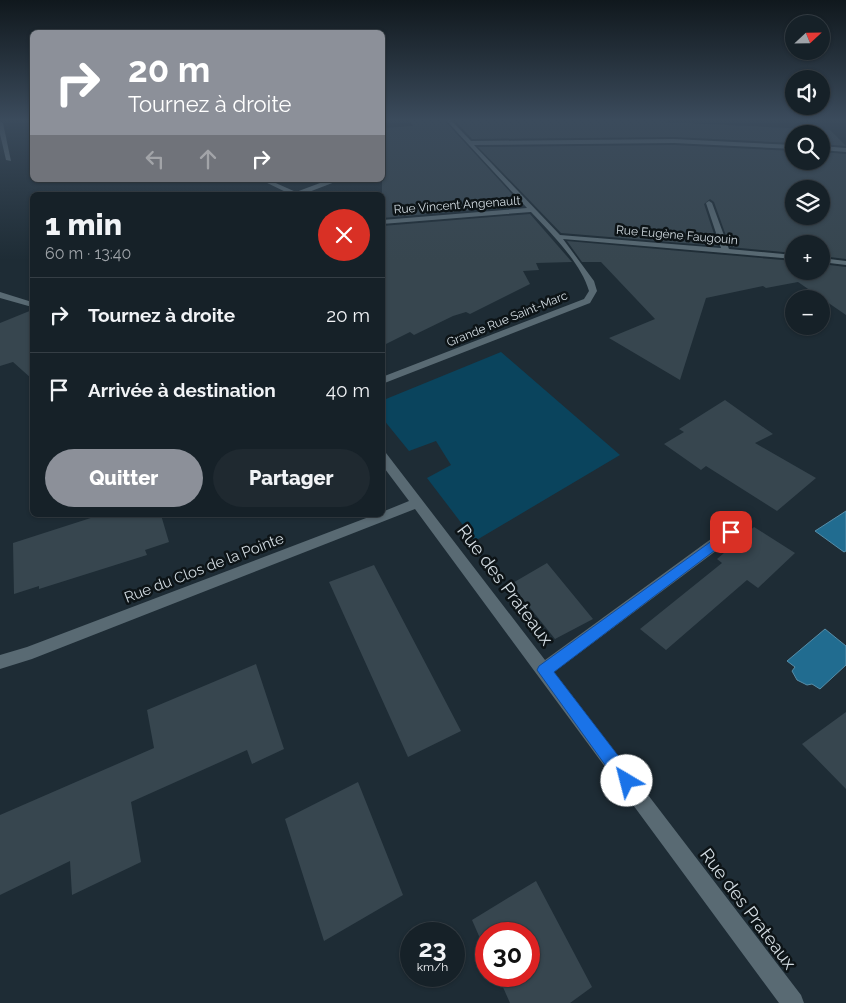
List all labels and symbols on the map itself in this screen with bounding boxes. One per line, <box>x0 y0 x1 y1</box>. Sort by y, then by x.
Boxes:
north arrow <box>785 15 830 60</box>
street label: Rue Vincent Angenault <box>393 194 521 216</box>
street label: Rue Eugène Faugouin <box>616 223 738 247</box>
street label: Grande Rue Saint-Marc <box>445 288 570 350</box>
pin <box>710 511 752 553</box>
street label: Rue des Prateaux <box>453 520 558 649</box>
street label: Rue du Clos de la Pointe <box>122 529 286 607</box>
position arrow <box>600 754 652 806</box>
street label: Rue des Prateaux <box>696 844 801 973</box>
speed limit sign: 30 <box>475 922 540 987</box>

